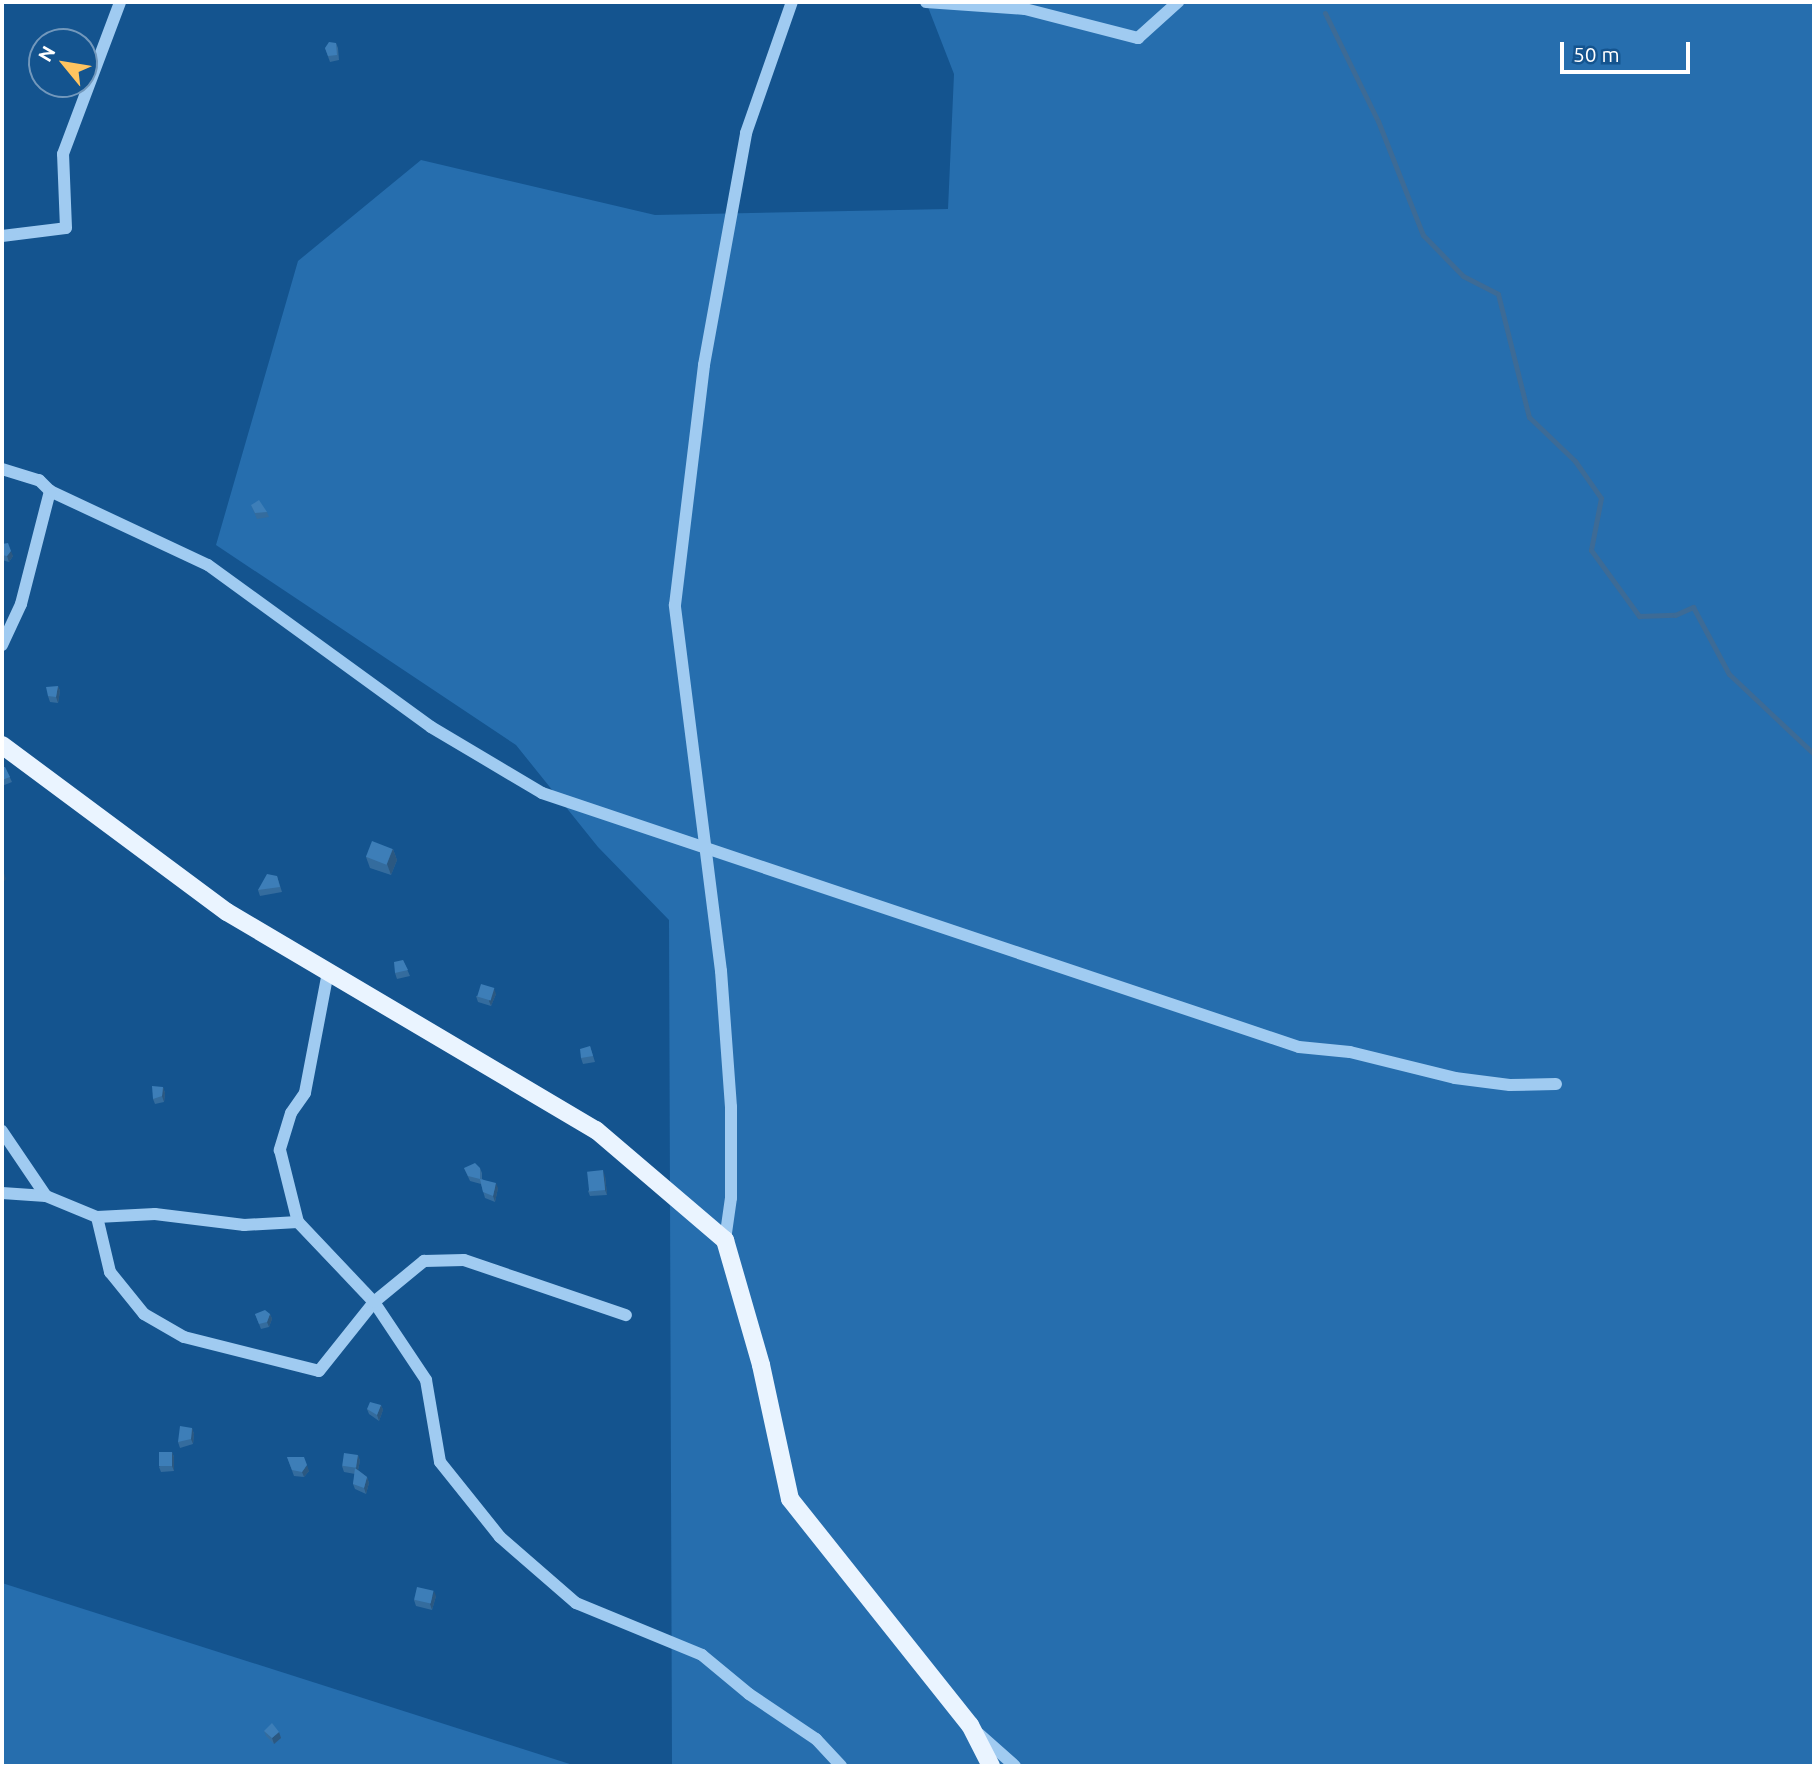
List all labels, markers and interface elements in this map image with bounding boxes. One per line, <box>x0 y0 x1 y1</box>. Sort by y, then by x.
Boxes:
north arrow <box>28 28 98 98</box>
scale bar <box>1564 28 1694 72</box>
text: N <box>33 42 60 65</box>
text: 50 m <box>1573 42 1620 66</box>

